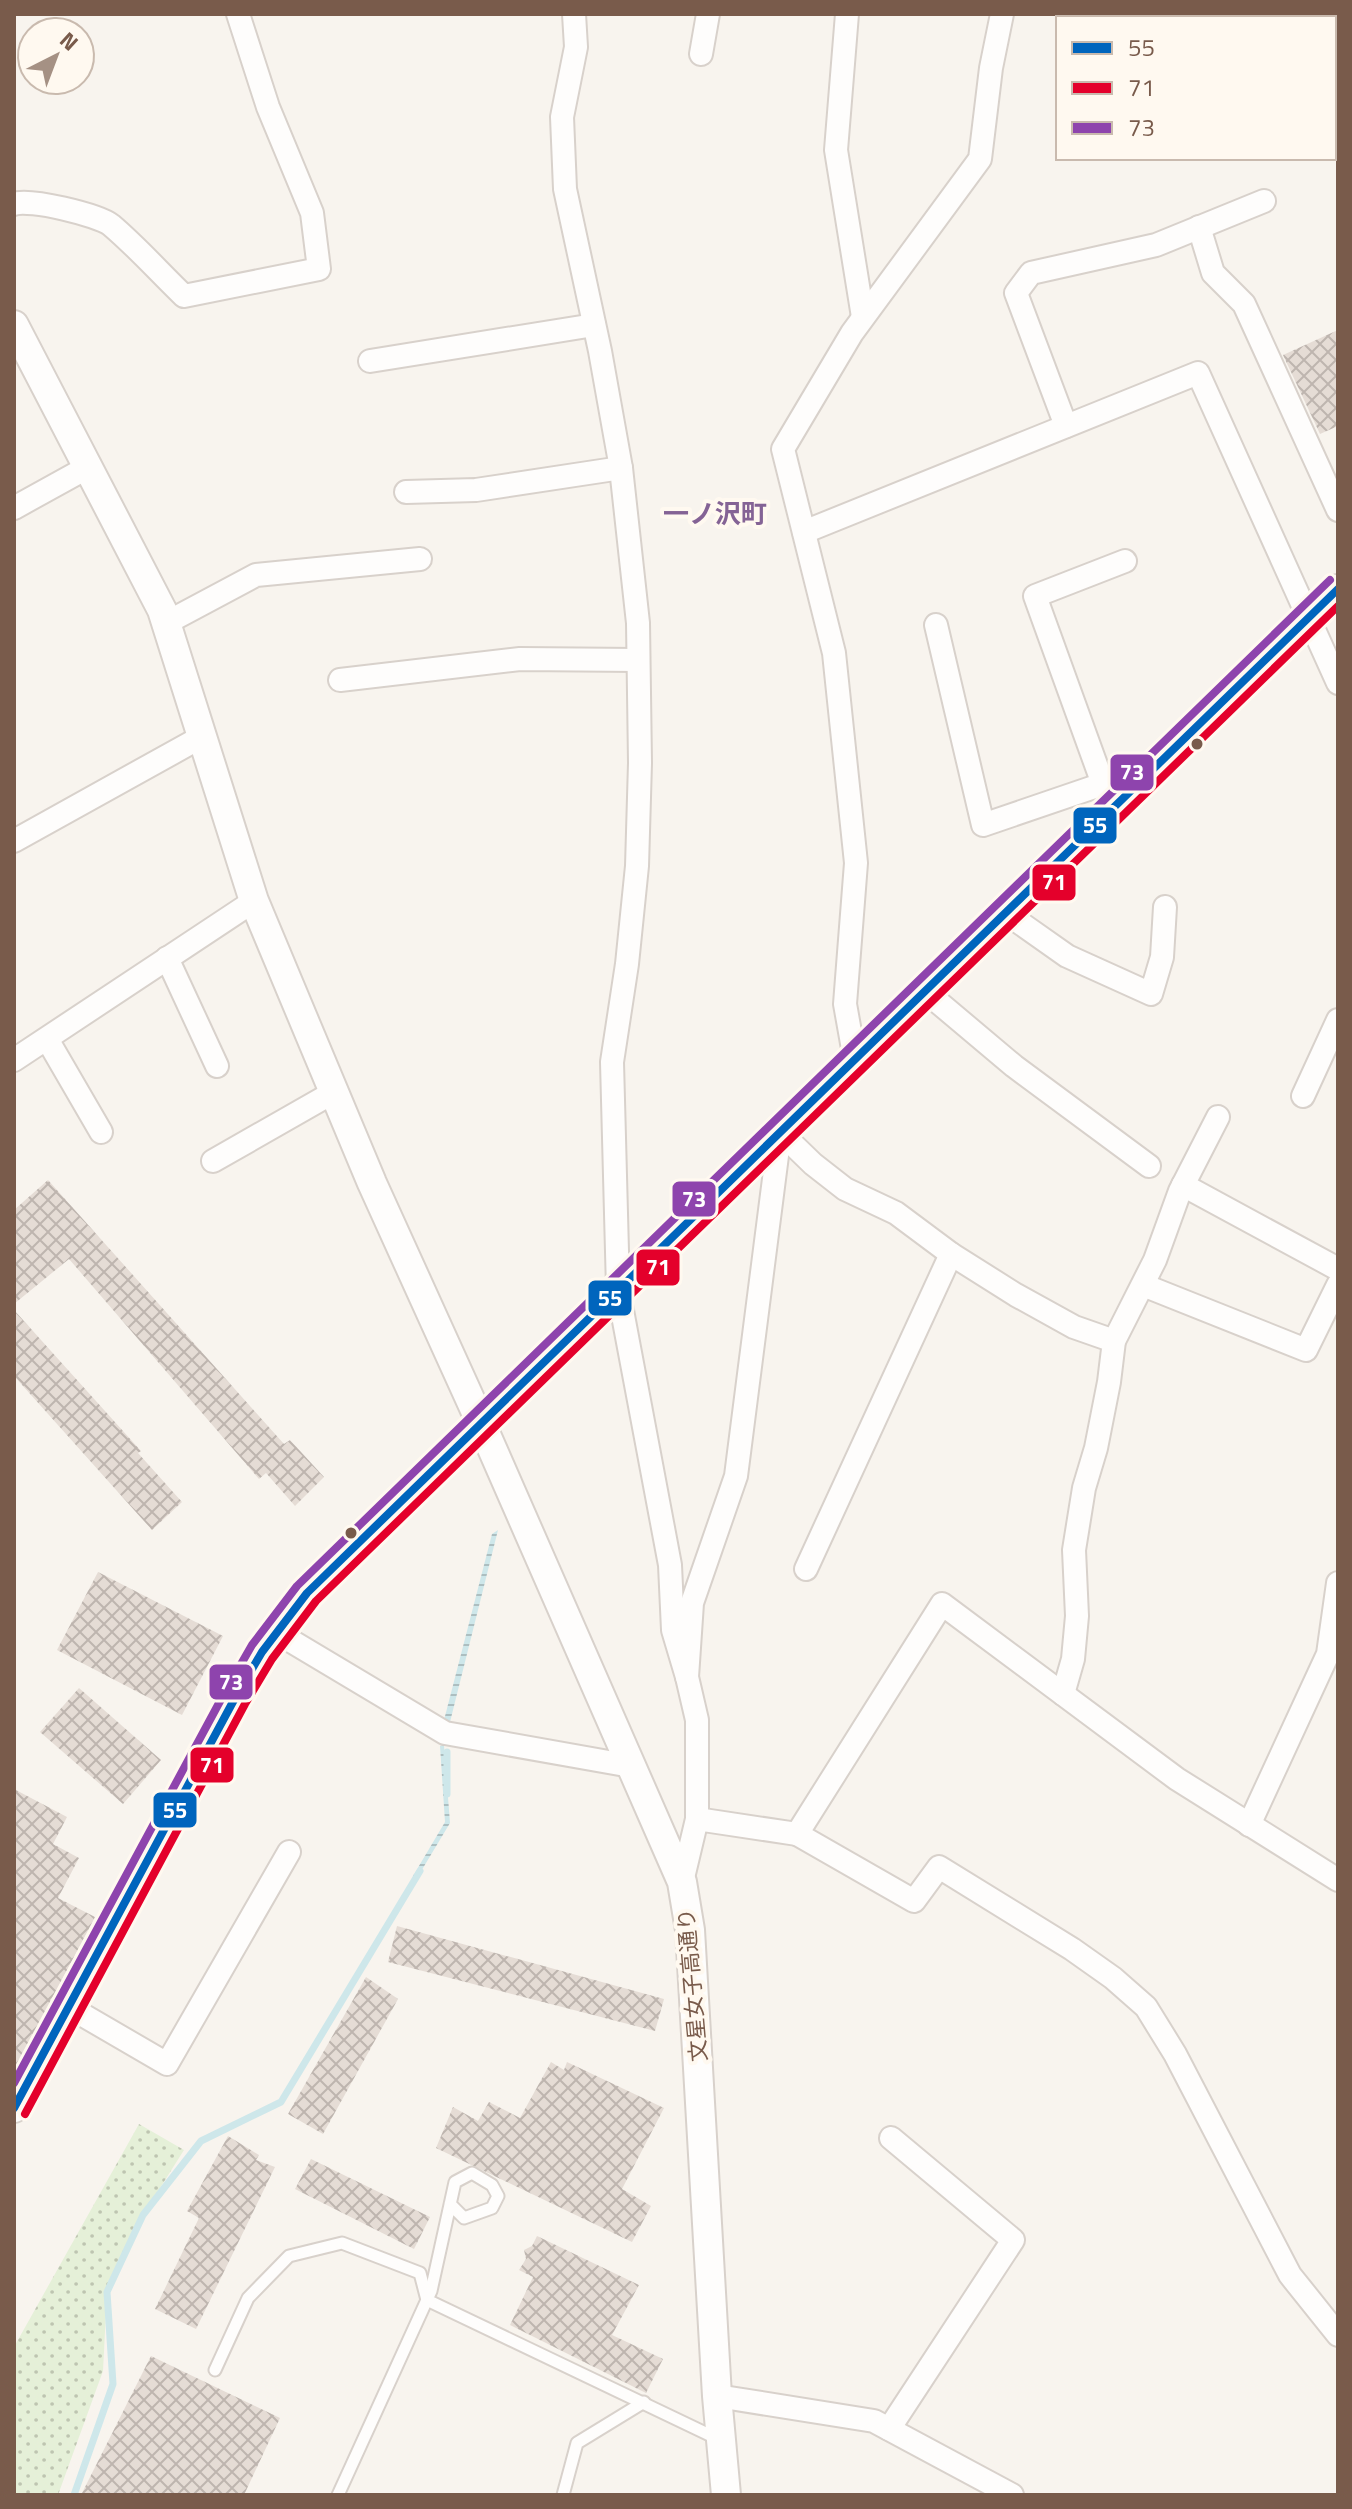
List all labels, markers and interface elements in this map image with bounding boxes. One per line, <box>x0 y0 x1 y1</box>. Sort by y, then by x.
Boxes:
north arrow <box>16 16 96 96</box>
legend <box>1056 16 1336 160</box>
text: N <box>52 23 86 59</box>
text: 55 <box>1128 29 1155 65</box>
text: 71 <box>1128 69 1155 105</box>
text: 73 <box>1128 109 1155 145</box>
district label: 一ノ沢町 <box>663 494 767 533</box>
unlabelled marker <box>1189 736 1205 752</box>
line badge: 73 <box>1109 753 1155 792</box>
text: 73 <box>1120 755 1144 789</box>
line badge: 55 <box>1072 806 1118 845</box>
text: 55 <box>1083 808 1107 842</box>
line badge: 71 <box>1031 863 1077 902</box>
text: 71 <box>1042 865 1066 899</box>
line badge: 73 <box>671 1180 717 1218</box>
text: 73 <box>682 1182 706 1216</box>
line badge: 71 <box>635 1248 681 1287</box>
text: 71 <box>646 1250 670 1284</box>
line badge: 55 <box>587 1279 633 1317</box>
text: 55 <box>598 1281 622 1315</box>
unlabelled marker <box>343 1525 359 1541</box>
line badge: 73 <box>208 1663 254 1701</box>
text: 73 <box>219 1665 243 1699</box>
line badge: 71 <box>189 1746 235 1784</box>
text: 71 <box>200 1748 224 1782</box>
line badge: 55 <box>152 1791 198 1829</box>
text: 55 <box>163 1793 187 1827</box>
street label: 文星女子高通り <box>668 1907 716 2063</box>

